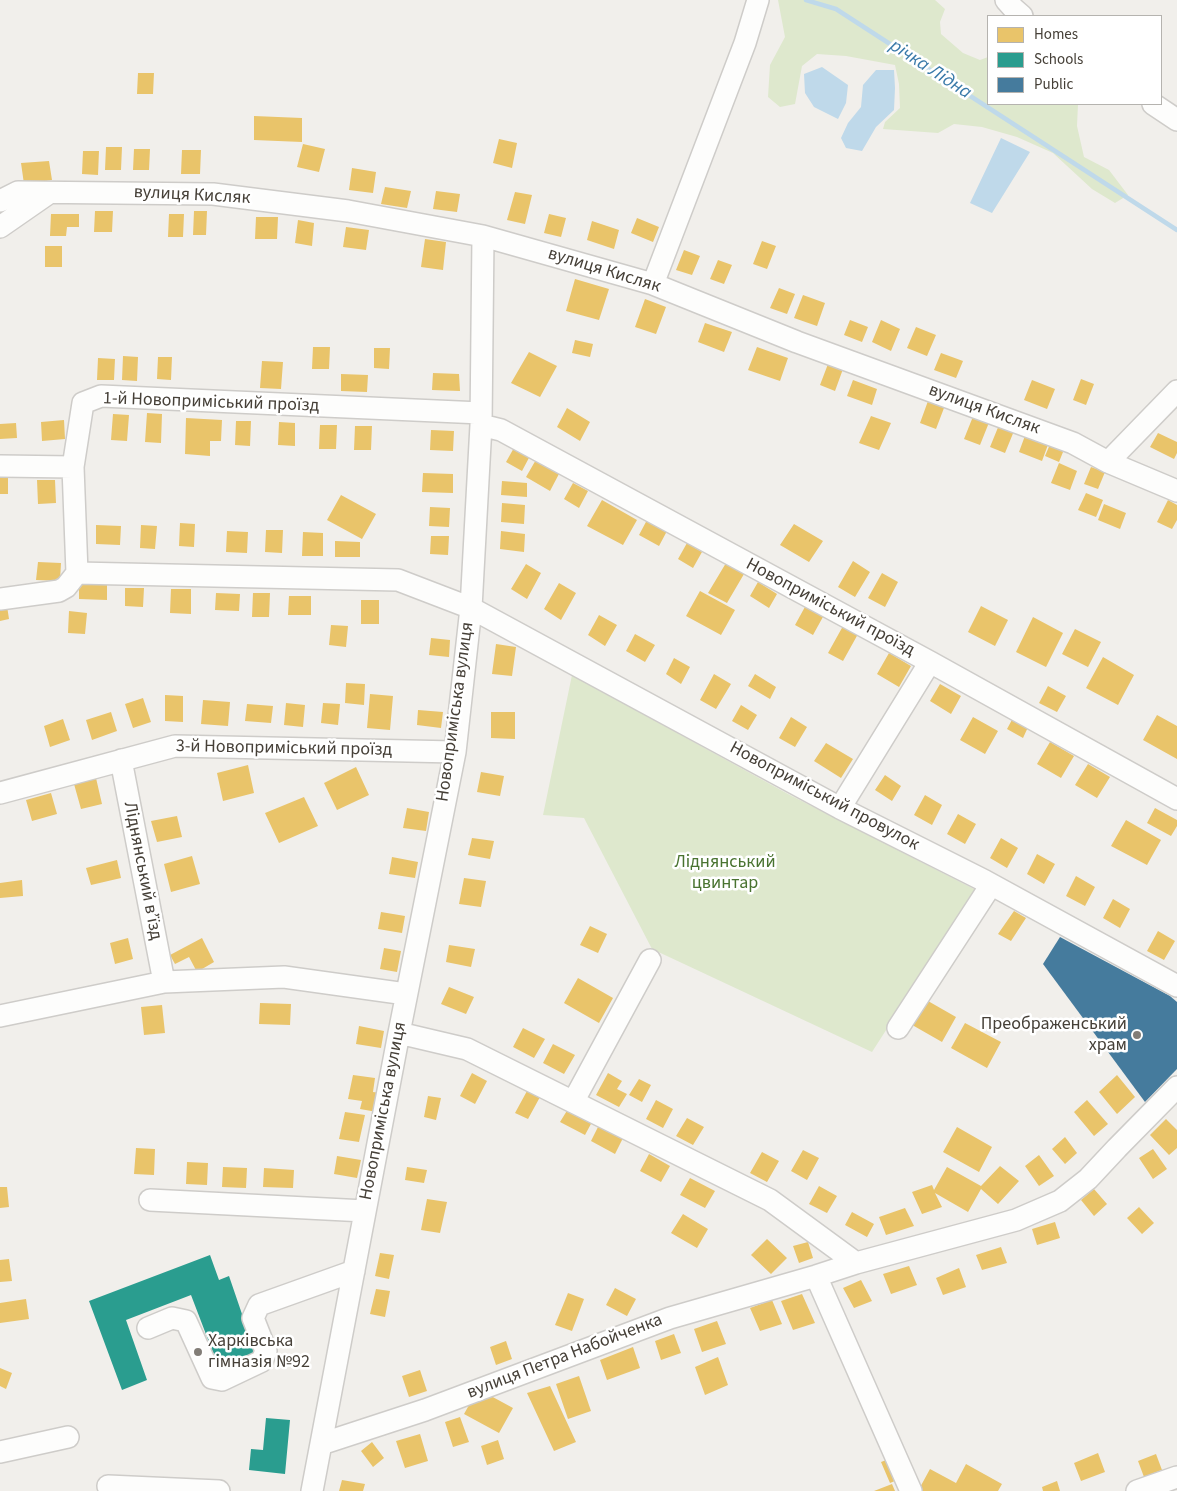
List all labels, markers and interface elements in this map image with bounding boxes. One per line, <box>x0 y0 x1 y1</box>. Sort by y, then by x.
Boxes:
legend <box>987 15 1162 105</box>
text: Homes <box>1034 24 1078 45</box>
water label: річка Лідна <box>885 35 975 105</box>
text: Schools <box>1034 49 1083 70</box>
text: Public <box>1034 74 1073 95</box>
street label: вулиця Кисляк <box>133 182 251 210</box>
street label: вулиця Кисляк <box>545 244 663 298</box>
street label: вулиця Кисляк <box>925 380 1043 440</box>
street label: 1-й Новоприміський проїзд <box>102 388 320 418</box>
street label: Новоприміський проїзд <box>742 554 918 662</box>
street label: Новоприміська вулиця <box>433 621 479 803</box>
street label: 3-й Новоприміський проїзд <box>176 736 392 762</box>
street label: Новоприміський провулок <box>726 738 922 856</box>
street label: Ліднянський в’їзд <box>118 800 166 942</box>
park label: Ліднянський цвинтар <box>674 852 776 894</box>
place label: Преображенський храм <box>981 1014 1127 1056</box>
street label: Новоприміська вулиця <box>356 1020 412 1202</box>
marker: Преображенський храм <box>1131 1029 1143 1041</box>
street label: вулиця Петра Набойченка <box>464 1310 666 1404</box>
place label: Харківська гімназія №92 <box>208 1331 310 1374</box>
marker: Харківська гімназія №92 <box>192 1346 204 1358</box>

